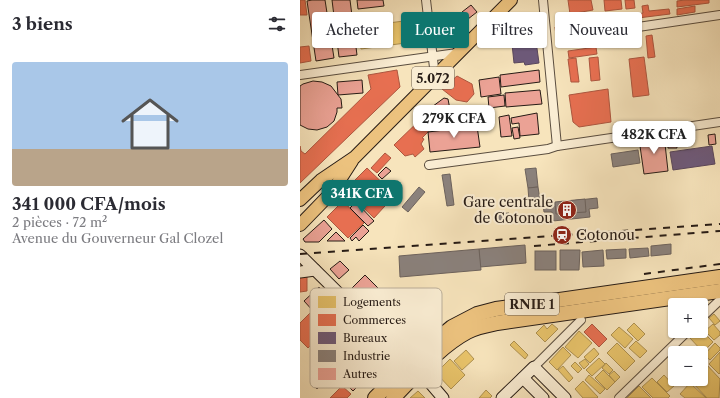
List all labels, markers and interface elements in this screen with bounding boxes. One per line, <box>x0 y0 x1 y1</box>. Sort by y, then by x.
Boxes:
chip: Acheter <box>312 12 393 48</box>
chip: Louer <box>401 12 469 48</box>
chip: Filtres <box>477 12 547 48</box>
chip: Nouveau <box>555 12 642 48</box>
icon: filters <box>266 13 288 35</box>
text: 3 biens <box>12 14 73 34</box>
road number: 5.072 <box>412 67 454 89</box>
icon: home <box>114 88 186 160</box>
pin: 279K CFA <box>413 105 495 139</box>
text: 279K CFA <box>422 110 486 126</box>
pin: 482K CFA <box>613 121 695 155</box>
text: 482K CFA <box>621 126 687 142</box>
pin: 341K CFA <box>321 180 403 214</box>
text: 341K CFA <box>331 185 393 201</box>
place label: Gare centrale de Cotonou <box>463 193 553 227</box>
text: 341 000 CFA/mois <box>12 194 166 214</box>
building icon: Gare centrale de Cotonou <box>556 199 578 221</box>
text: 2 pièces · 72 m² <box>12 214 107 230</box>
station icon: Cotonou <box>551 224 573 246</box>
place label: Cotonou <box>576 226 635 244</box>
text: Avenue du Gouverneur Gal Clozel <box>12 230 223 246</box>
legend <box>310 288 442 388</box>
road number: RNIE 1 <box>505 293 559 315</box>
text: Logements <box>343 295 401 309</box>
map controls <box>668 298 708 386</box>
button: + <box>668 298 708 338</box>
text: Commerces <box>343 313 406 327</box>
text: Bureaux <box>343 331 388 345</box>
button: − <box>668 346 708 386</box>
text: Industrie <box>343 349 390 363</box>
text: Autres <box>342 367 377 381</box>

